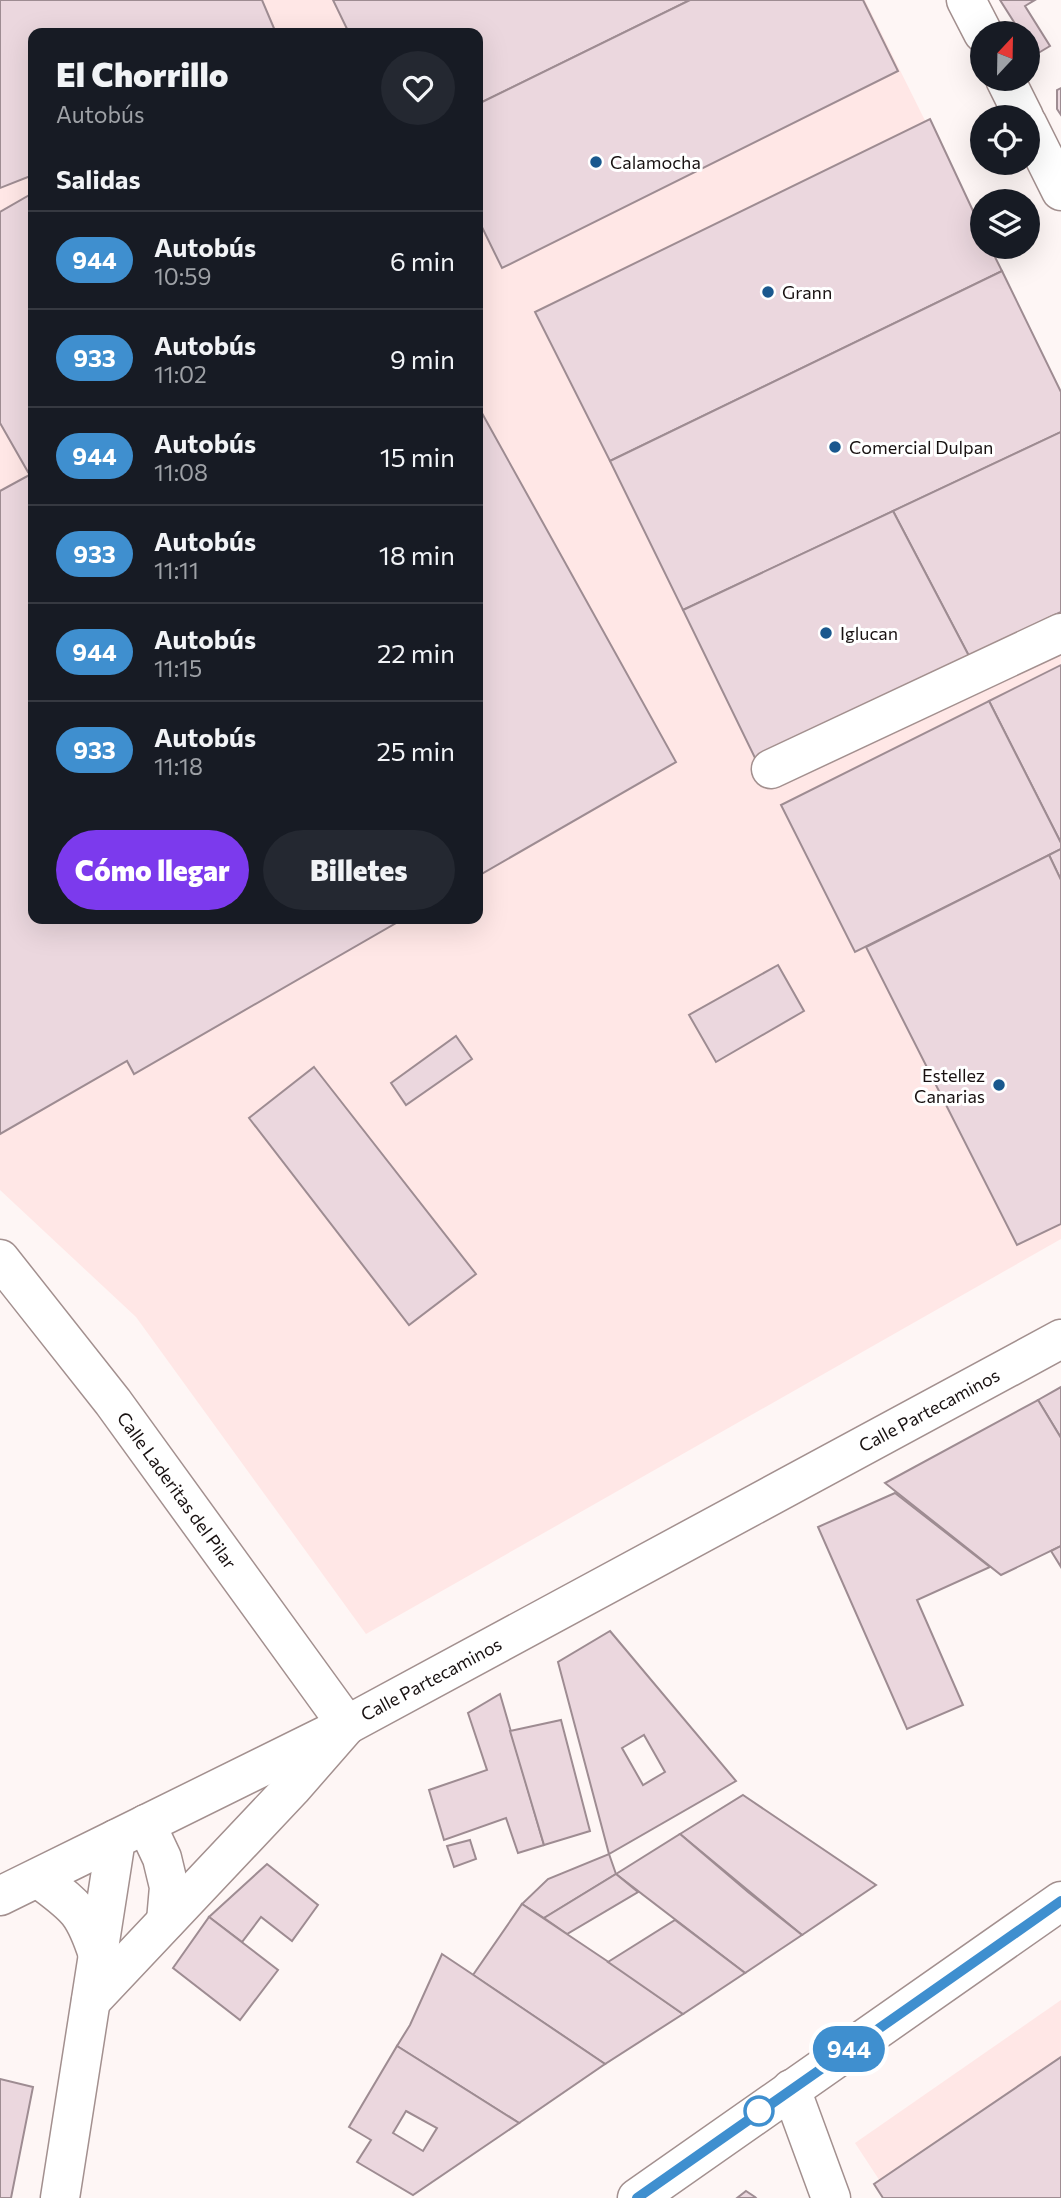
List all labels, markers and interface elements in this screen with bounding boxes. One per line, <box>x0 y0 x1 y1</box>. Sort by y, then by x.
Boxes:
north arrow <box>970 21 1040 91</box>
map controls <box>970 21 1040 259</box>
button: heart <box>381 51 455 125</box>
text: El Chorrillo <box>56 53 228 94</box>
text: Autobús <box>56 100 144 128</box>
button: locate <box>970 105 1040 175</box>
place label: Calamocha <box>610 151 701 173</box>
marker: Calamocha <box>588 154 604 170</box>
text: Salidas <box>56 163 141 194</box>
button: layers <box>970 189 1040 259</box>
text: Autobús <box>154 231 256 262</box>
text: 944 <box>72 245 117 274</box>
text: 6 min <box>390 245 455 276</box>
text: 10:59 <box>154 262 211 290</box>
place label: Grann <box>782 281 832 303</box>
marker: Grann <box>760 284 776 300</box>
text: Autobús <box>154 329 256 360</box>
text: 933 <box>73 343 116 372</box>
text: 9 min <box>390 343 455 374</box>
text: 11:02 <box>154 360 207 388</box>
text: Autobús <box>154 427 256 458</box>
place label: Comercial Dulpan <box>849 436 993 458</box>
marker: Comercial Dulpan <box>827 439 843 455</box>
text: 944 <box>72 441 117 470</box>
text: 15 min <box>380 441 455 472</box>
text: 11:08 <box>154 458 208 486</box>
text: Autobús <box>154 525 256 556</box>
text: 933 <box>73 539 116 568</box>
text: 18 min <box>379 539 455 570</box>
text: 11:11 <box>154 556 199 584</box>
place label: Iglucan <box>840 622 898 644</box>
text: Autobús <box>154 623 256 654</box>
marker: Iglucan <box>818 625 834 641</box>
text: 944 <box>72 637 117 666</box>
text: 22 min <box>377 637 455 668</box>
text: 11:15 <box>154 654 202 682</box>
text: Autobús <box>154 721 256 752</box>
text: 933 <box>73 735 116 764</box>
text: 25 min <box>376 735 455 766</box>
text: 11:18 <box>154 752 203 780</box>
button: Cómo llegar <box>56 830 249 910</box>
button: Billetes <box>263 830 455 910</box>
place label: Estellez Canarias <box>914 1064 985 1107</box>
marker: Estellez Canarias <box>991 1077 1007 1093</box>
street label: Calle Partecaminos <box>855 1364 1003 1456</box>
street label: Calle Laderitas del Pilar <box>113 1407 241 1573</box>
street label: Calle Partecaminos <box>357 1633 505 1725</box>
line badge: 944 <box>809 2026 889 2072</box>
text: 944 <box>827 2034 871 2063</box>
unlabelled marker <box>744 2096 774 2126</box>

